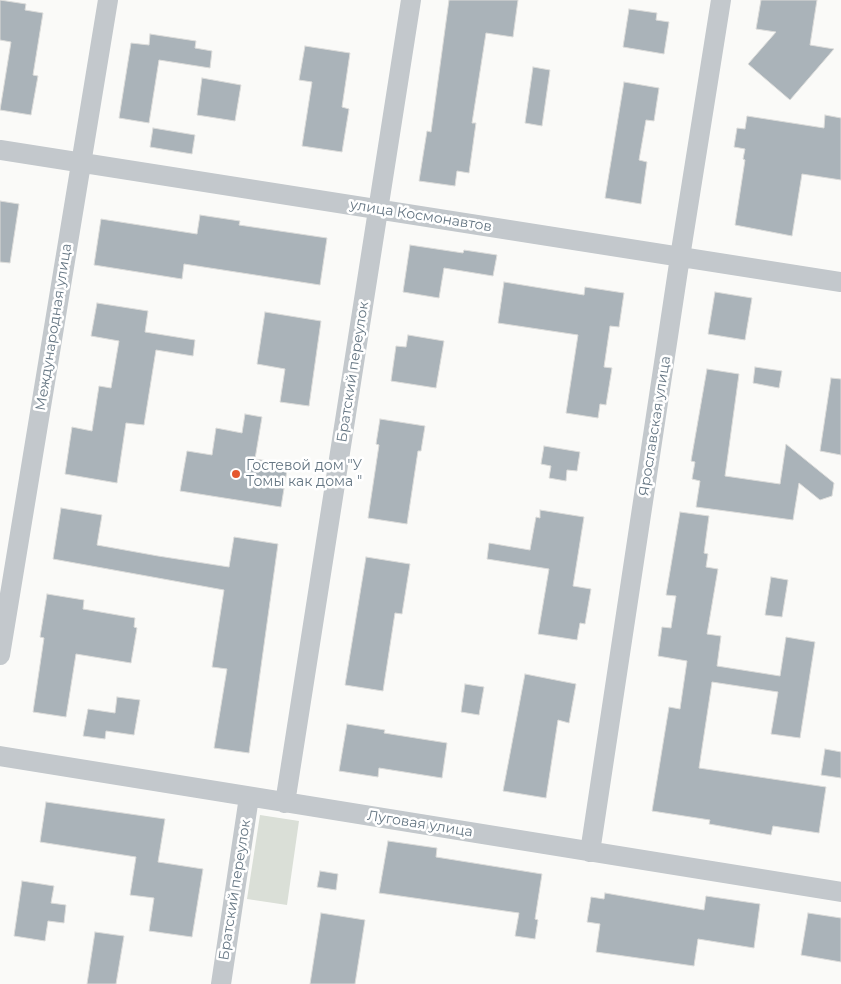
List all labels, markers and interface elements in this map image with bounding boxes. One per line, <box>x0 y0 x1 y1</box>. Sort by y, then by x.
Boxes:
street label: улица Космонавтов <box>349 196 493 236</box>
street label: Международная улица <box>32 242 76 412</box>
street label: Братский переулок <box>334 300 372 444</box>
street label: Ярославская улица <box>636 355 674 497</box>
place label: Гостевой дом "У Томы как дома " <box>246 458 362 491</box>
marker: Гостевой дом "У Томы как дома " <box>230 468 242 480</box>
street label: Луговая улица <box>366 807 474 841</box>
street label: Братский переулок <box>216 818 254 962</box>

